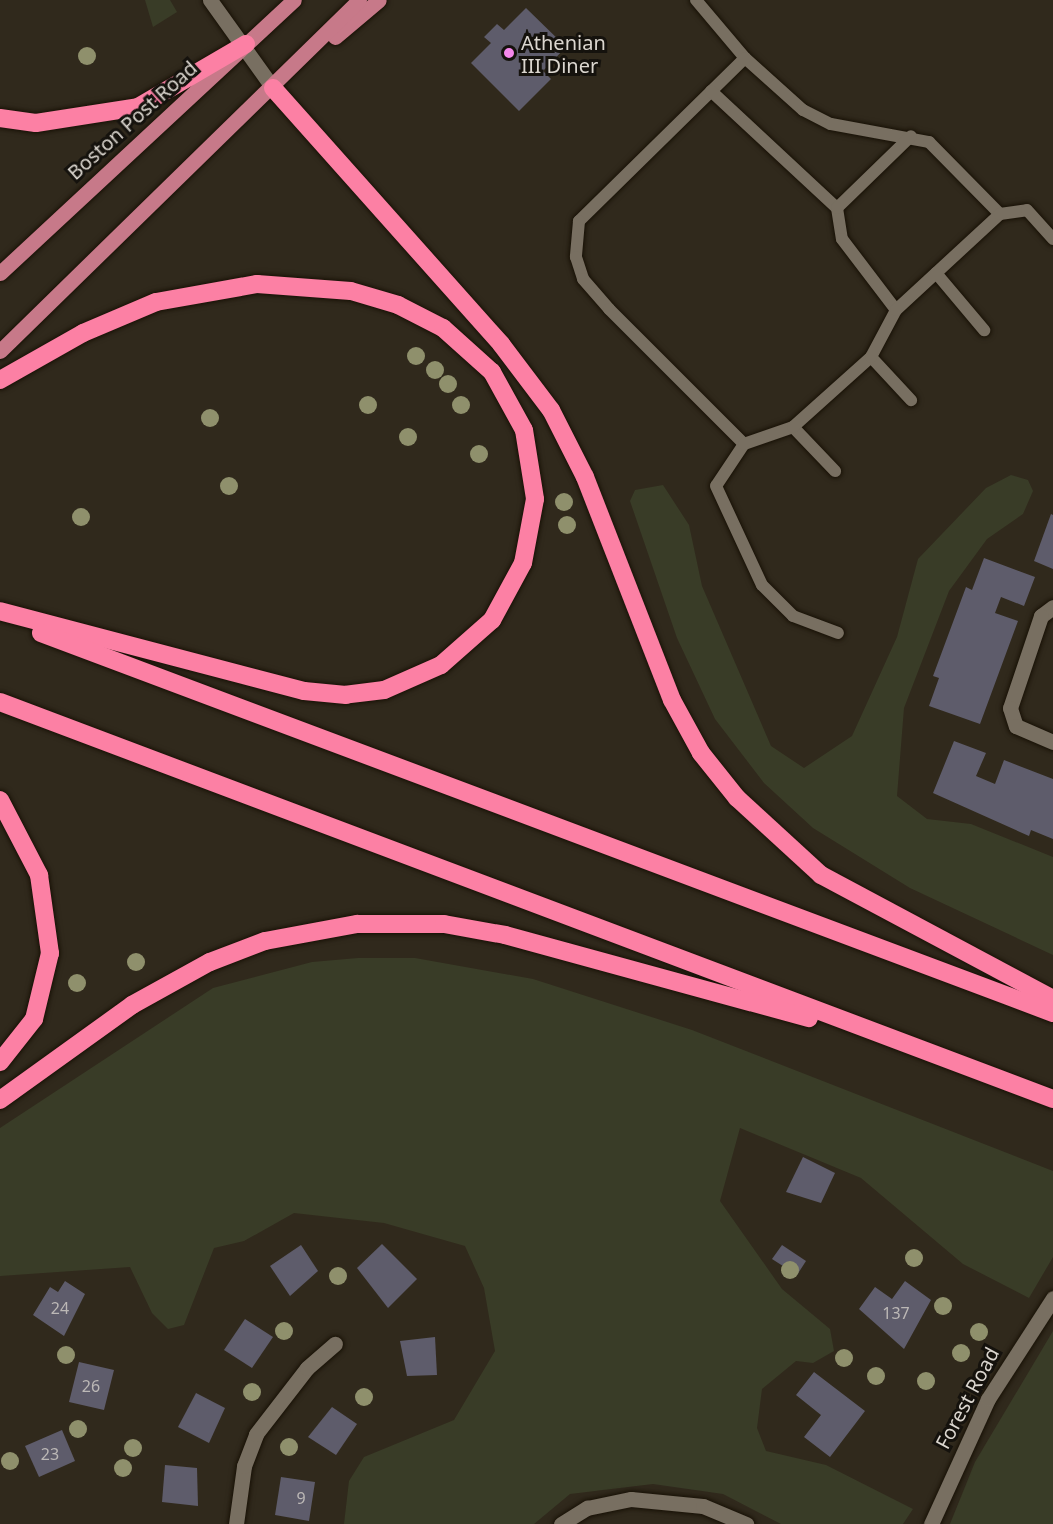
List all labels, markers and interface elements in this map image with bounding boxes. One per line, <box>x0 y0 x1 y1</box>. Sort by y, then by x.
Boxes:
place label: Athenian III Diner <box>521 30 606 77</box>
marker: Athenian III Diner <box>502 46 516 60</box>
street label: Boston Post Road <box>62 56 202 184</box>
house number: 24 <box>51 1298 69 1318</box>
house number: 137 <box>882 1303 910 1323</box>
street label: Forest Road <box>930 1343 1004 1453</box>
house number: 26 <box>82 1376 100 1396</box>
house number: 23 <box>41 1444 59 1464</box>
house number: 9 <box>296 1488 306 1508</box>

